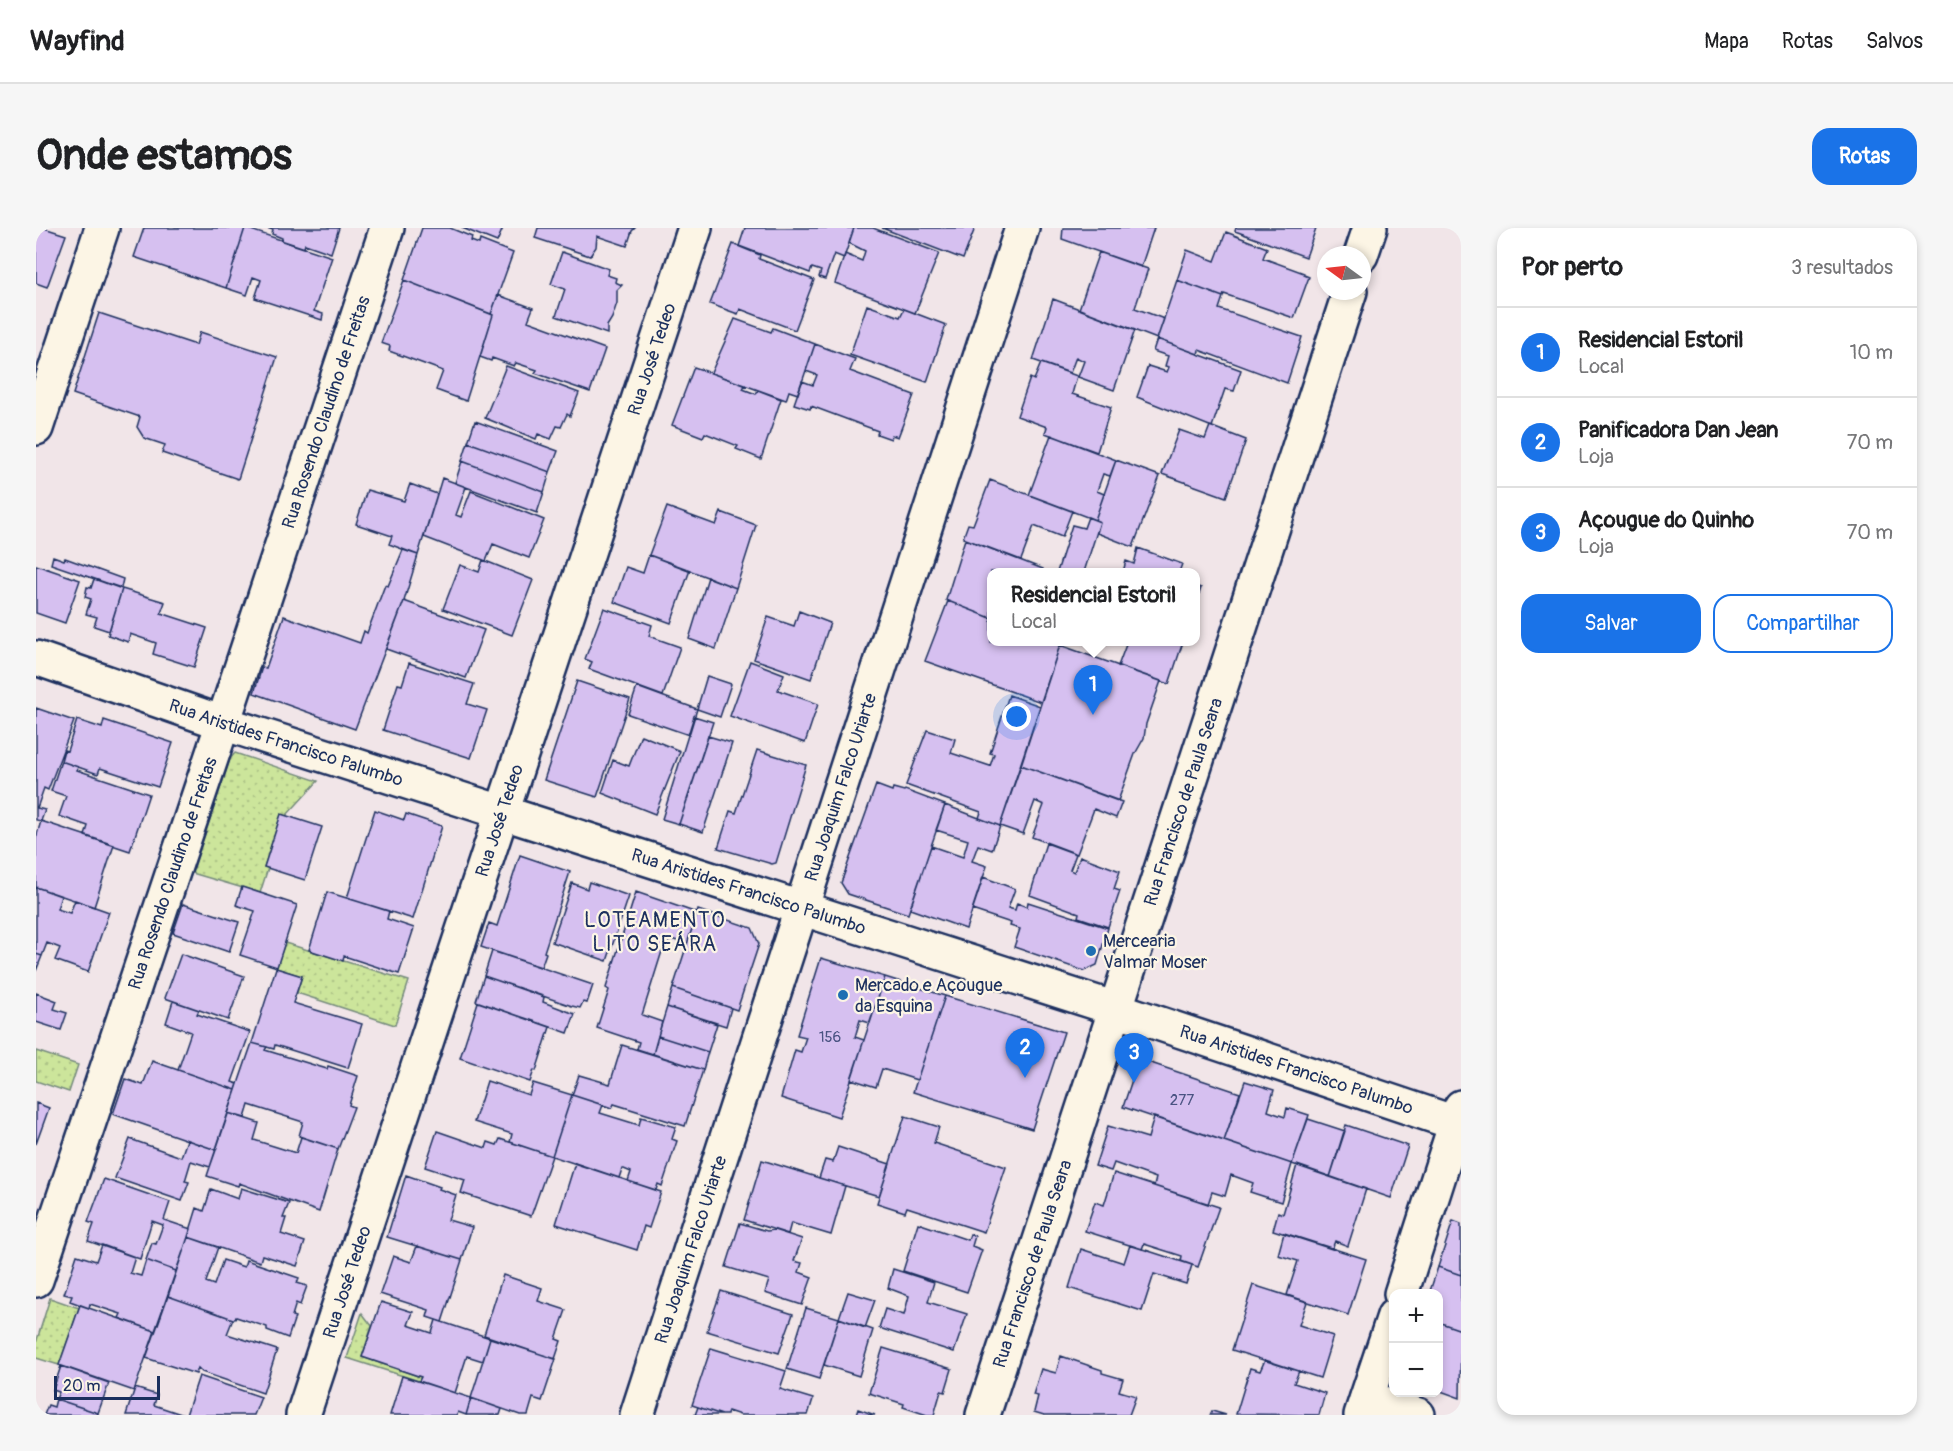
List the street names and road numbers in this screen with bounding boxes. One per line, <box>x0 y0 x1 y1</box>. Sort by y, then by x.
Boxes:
street label: Rua Rosendo Claudino de Freitas <box>277 293 376 532</box>
street label: Rua José Tedeo <box>623 300 682 418</box>
street label: Rua Joaquim Falco Uriarte <box>800 690 882 884</box>
street label: Rua Aristides Francisco Palumbo <box>166 694 406 792</box>
street label: Rua Francisco de Paula Seara <box>1139 695 1228 909</box>
street label: Rua Rosendo Claudino de Freitas <box>123 754 223 993</box>
street label: Rua José Tedeo <box>471 761 529 880</box>
street label: Rua Aristides Francisco Palumbo <box>628 844 869 940</box>
street label: Rua Aristides Francisco Palumbo <box>1177 1020 1416 1120</box>
street label: Rua Joaquim Falco Uriarte <box>650 1153 732 1347</box>
street label: Rua Francisco de Paula Seara <box>988 1157 1078 1371</box>
street label: Rua José Tedeo <box>318 1223 377 1341</box>

